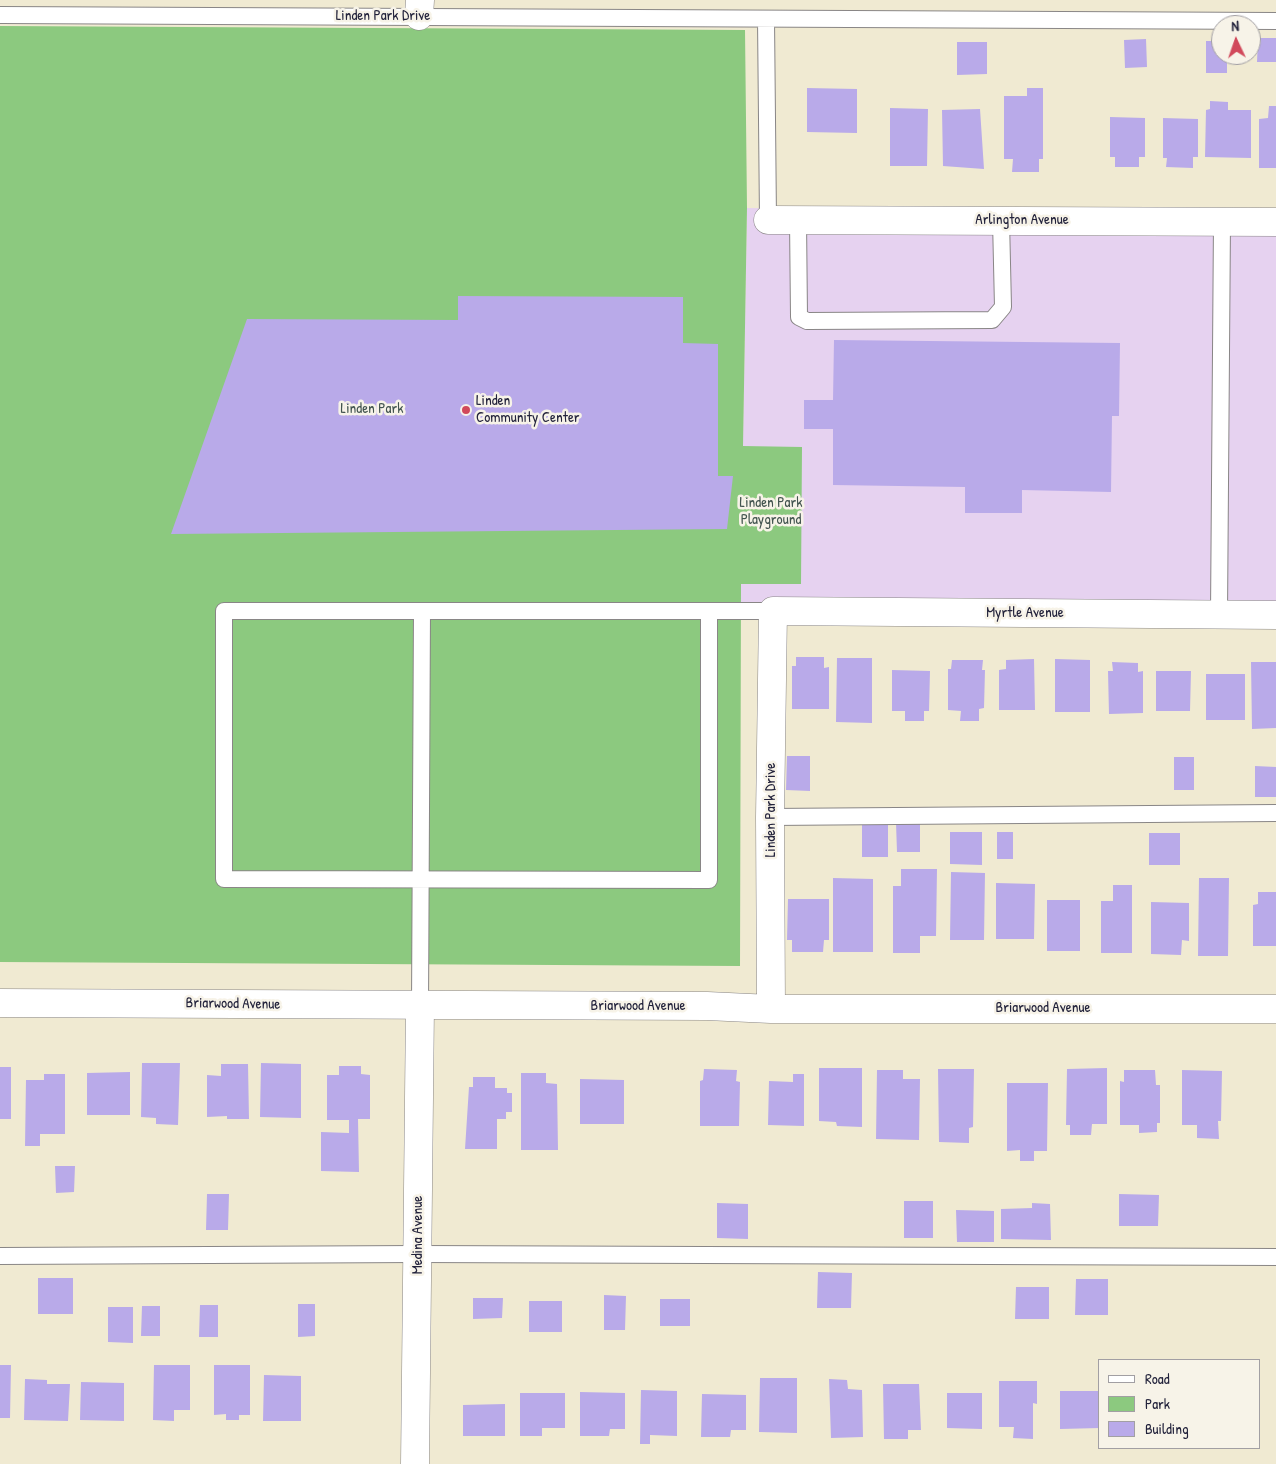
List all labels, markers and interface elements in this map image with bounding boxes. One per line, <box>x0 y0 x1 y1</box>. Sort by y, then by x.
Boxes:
street label: Linden Park Drive <box>336 7 430 25</box>
north arrow <box>1211 15 1261 65</box>
text: N <box>1231 16 1239 35</box>
street label: Arlington Avenue <box>975 211 1069 229</box>
place label: Linden Community Center <box>476 392 580 427</box>
park label: Linden Park <box>341 400 403 418</box>
marker: Linden Community Center <box>460 404 472 416</box>
park label: Linden Park Playground <box>740 494 802 529</box>
street label: Myrtle Avenue <box>986 604 1064 622</box>
street label: Linden Park Drive <box>762 763 780 857</box>
street label: Briarwood Avenue <box>185 994 281 1014</box>
street label: Briarwood Avenue <box>591 997 685 1015</box>
street label: Briarwood Avenue <box>996 999 1090 1017</box>
street label: Medina Avenue <box>409 1196 427 1274</box>
legend <box>1098 1359 1261 1449</box>
text: Road <box>1145 1368 1170 1389</box>
text: Park <box>1145 1393 1170 1414</box>
text: Building <box>1145 1418 1189 1439</box>

